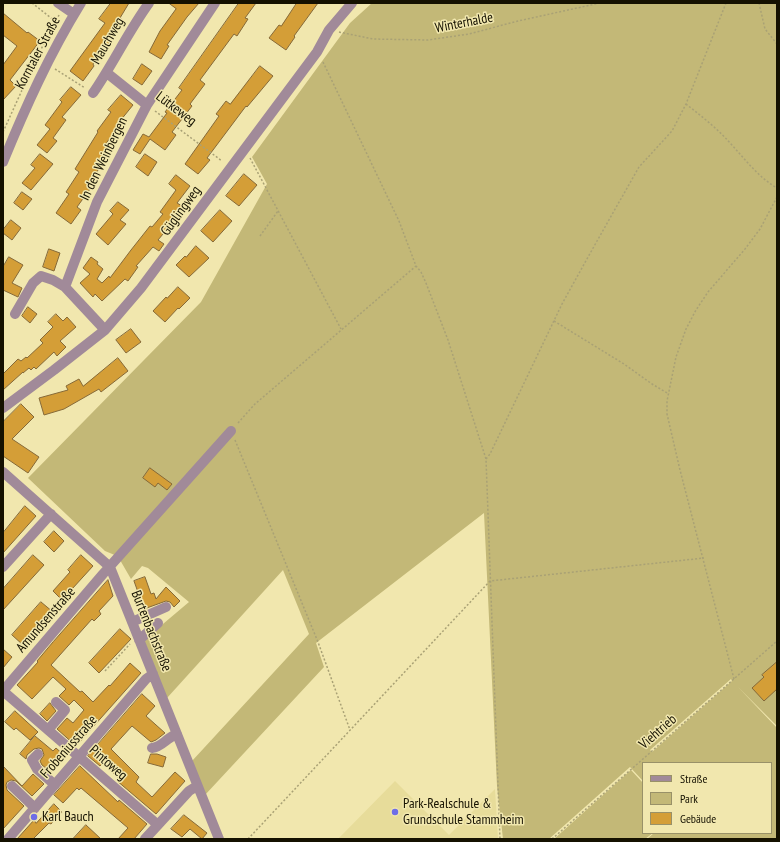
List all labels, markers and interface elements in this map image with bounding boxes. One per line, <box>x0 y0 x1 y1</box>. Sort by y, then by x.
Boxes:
street label: Winterhalde <box>434 9 494 37</box>
street label: Korntaler Straße <box>12 14 64 92</box>
street label: Mauchweg <box>88 14 128 68</box>
street label: Lütkeweg <box>152 88 200 130</box>
street label: In den Weinbergen <box>77 114 131 204</box>
street label: Güglingweg <box>157 183 205 239</box>
street label: Amundsenstraße <box>13 584 79 656</box>
street label: Burtenbachstraße <box>127 588 175 674</box>
street label: Viehtrieb <box>636 711 680 753</box>
street label: Frobeniusstraße <box>37 712 101 782</box>
street label: Pintoweg <box>86 742 130 784</box>
legend <box>642 762 772 834</box>
text: Straße <box>680 771 707 786</box>
text: Park <box>680 791 698 806</box>
place label: Park-Realschule & Grundschule Stammheim <box>403 796 524 828</box>
marker: Park-Realschule & Grundschule Stammheim <box>390 807 400 817</box>
place label: Karl Bauch <box>42 809 94 825</box>
text: Gebäude <box>680 811 716 826</box>
marker: Karl Bauch <box>29 812 39 822</box>

